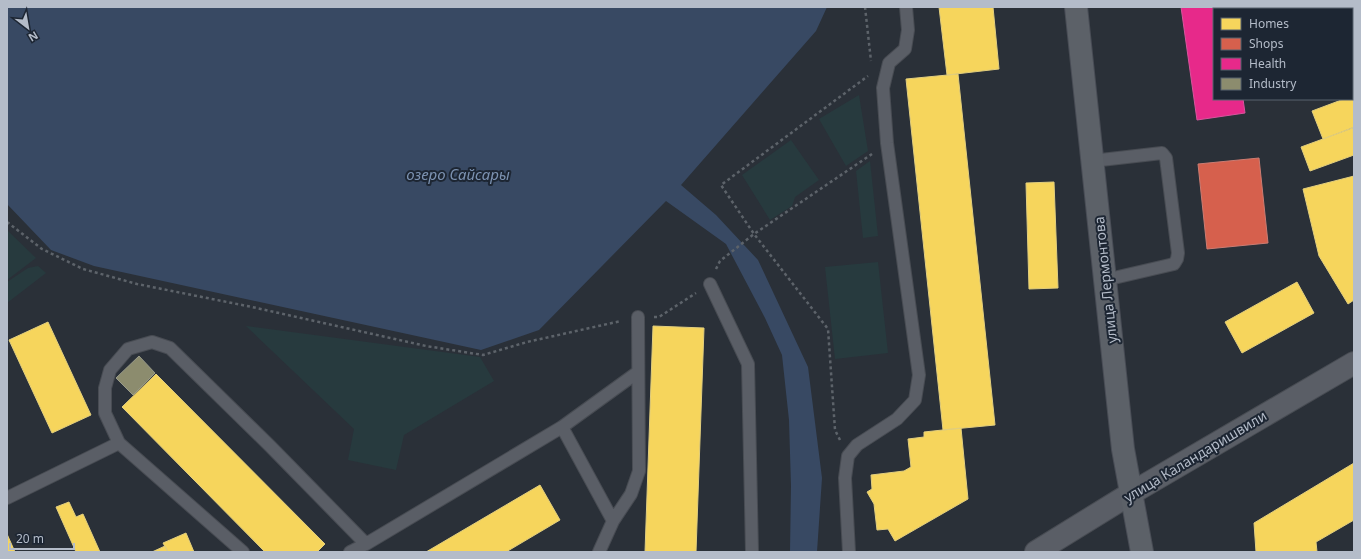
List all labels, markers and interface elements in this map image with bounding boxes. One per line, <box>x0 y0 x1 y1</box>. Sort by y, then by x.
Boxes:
north arrow <box>8 8 48 48</box>
legend <box>1213 8 1353 100</box>
text: Homes <box>1249 15 1289 32</box>
text: N <box>26 28 41 46</box>
text: Shops <box>1249 35 1284 52</box>
text: Health <box>1249 55 1286 72</box>
text: Industry <box>1249 75 1297 92</box>
water label: озеро Сайсары <box>406 164 510 184</box>
street label: улица Лермонтова <box>1089 216 1121 344</box>
street label: улица Каландаришвили <box>1120 406 1270 506</box>
scale bar <box>10 525 74 551</box>
text: 20 m <box>16 530 44 547</box>

